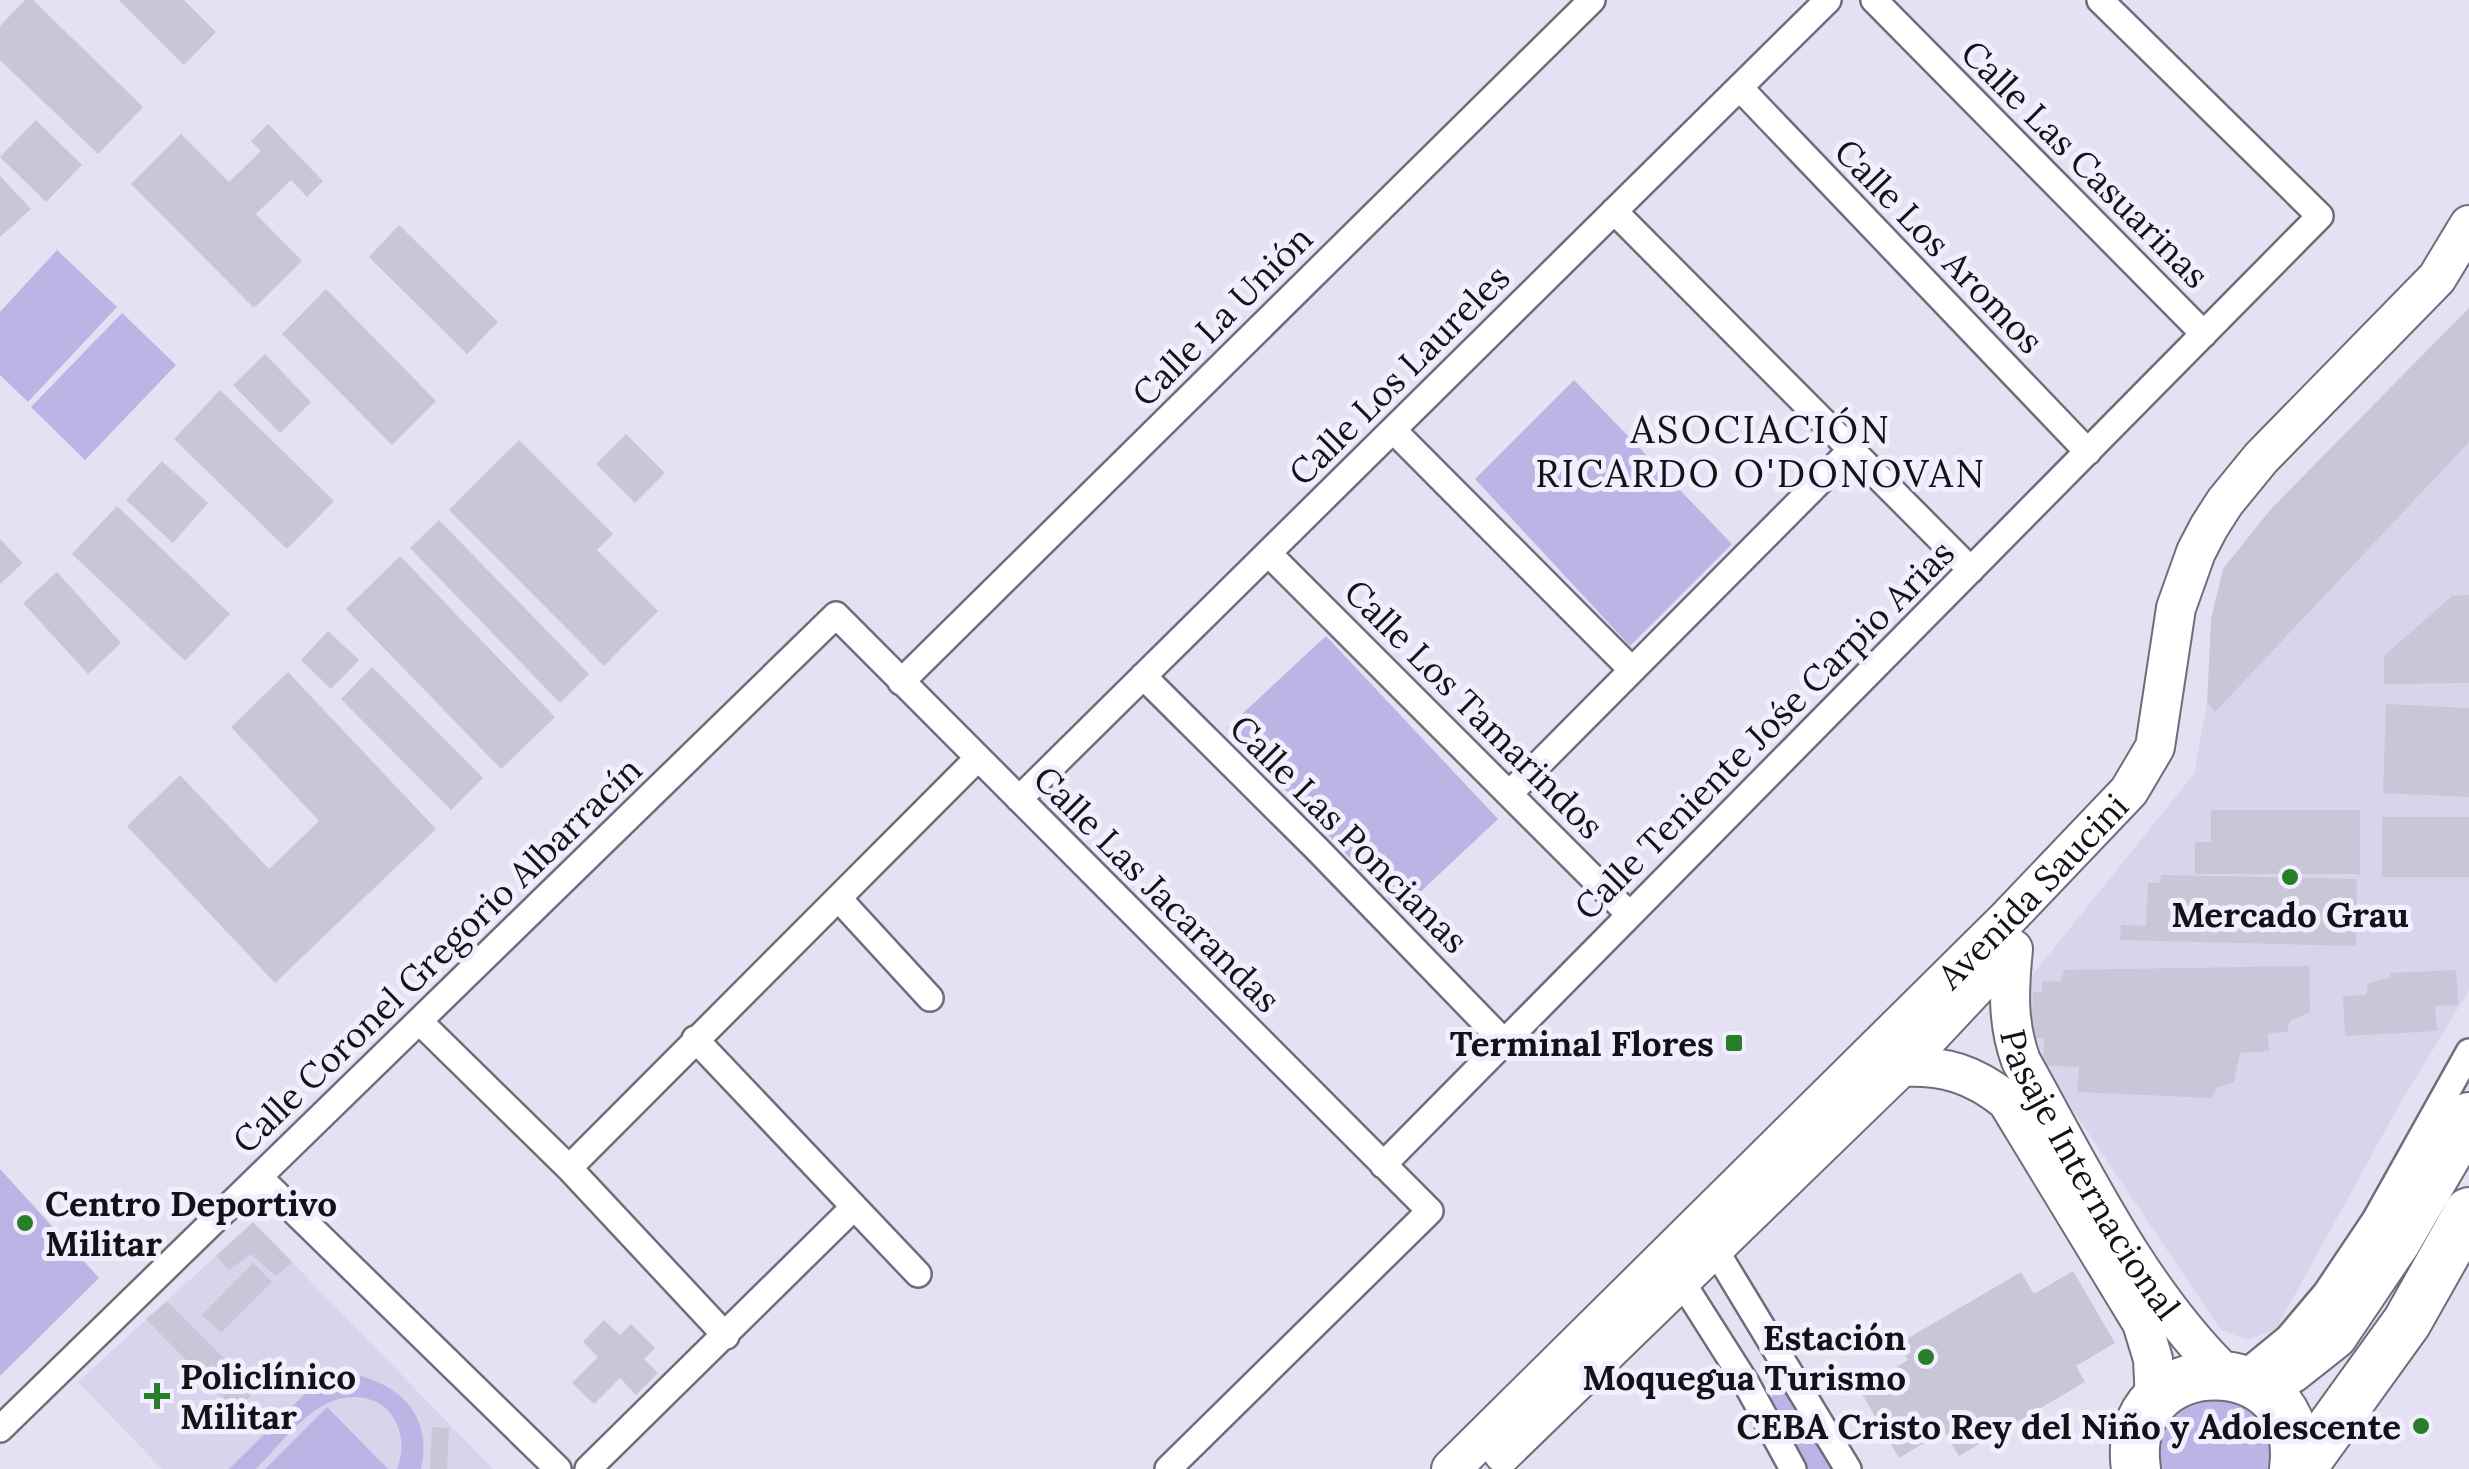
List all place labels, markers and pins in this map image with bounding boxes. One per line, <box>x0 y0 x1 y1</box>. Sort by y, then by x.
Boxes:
marker: Mercado Grau <box>2279 866 2301 888</box>
place label: Mercado Grau <box>2171 892 2409 937</box>
place label: Terminal Flores <box>1450 1021 1714 1066</box>
marker: Terminal Flores <box>1723 1032 1745 1054</box>
place label: Centro Deportivo Militar <box>45 1181 337 1266</box>
marker: Centro Deportivo Militar <box>14 1212 36 1234</box>
place label: Estación Moquegua Turismo <box>1582 1315 1906 1400</box>
marker: Estación Moquegua Turismo <box>1915 1346 1937 1368</box>
place label: Policlínico Militar <box>180 1354 356 1439</box>
marker: Policlínico Militar <box>144 1383 170 1409</box>
place label: CEBA Cristo Rey del Niño y Adolescente <box>1736 1404 2401 1449</box>
marker: CEBA Cristo Rey del Niño y Adolescente <box>2410 1415 2432 1437</box>

